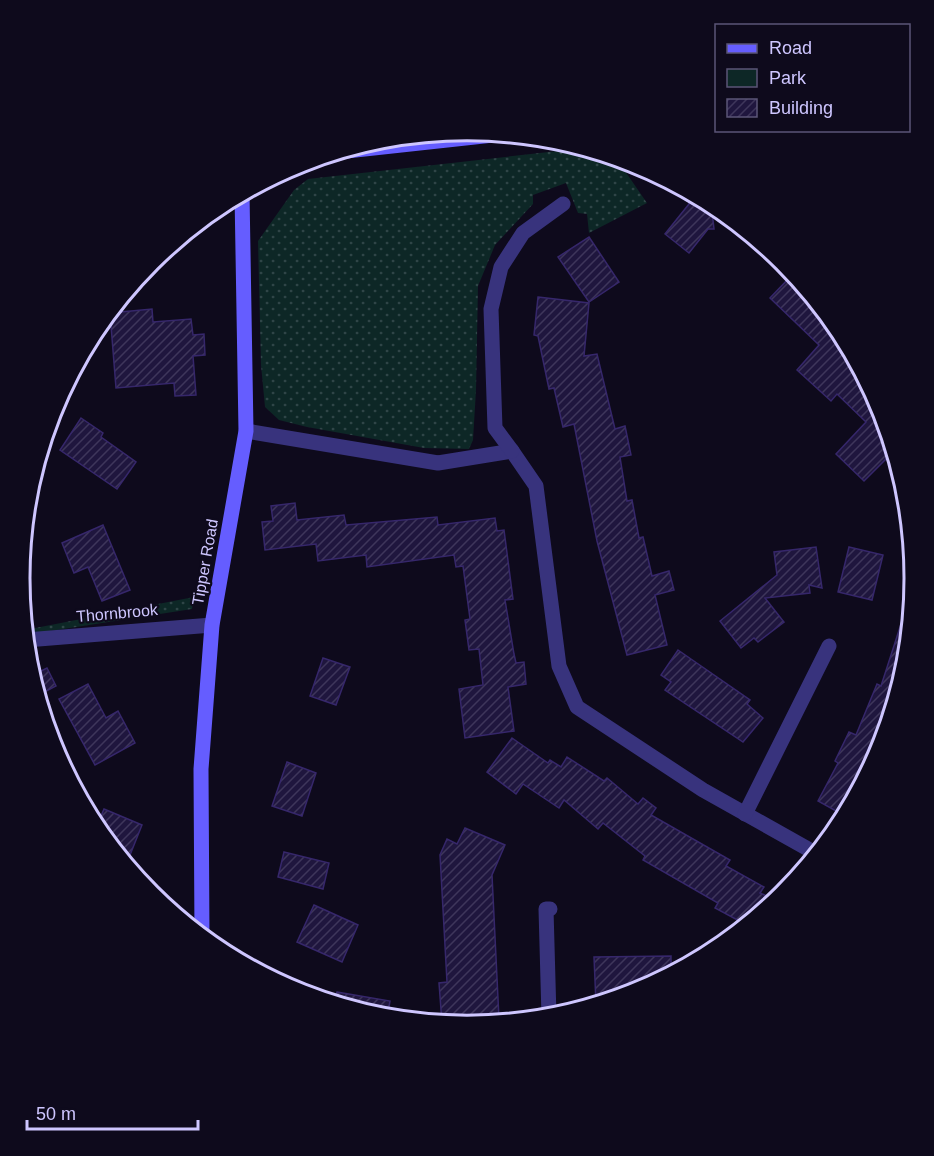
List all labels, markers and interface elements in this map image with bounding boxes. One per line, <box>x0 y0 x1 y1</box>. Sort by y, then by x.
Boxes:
legend <box>715 24 910 132</box>
text: Road <box>769 38 812 58</box>
text: Park <box>769 68 807 88</box>
text: Building <box>769 98 833 118</box>
street label: Tipper Road <box>189 517 221 607</box>
street label: Thornbrook <box>76 601 159 625</box>
scale bar <box>27 1093 198 1131</box>
text: 50 m <box>36 1104 76 1124</box>

